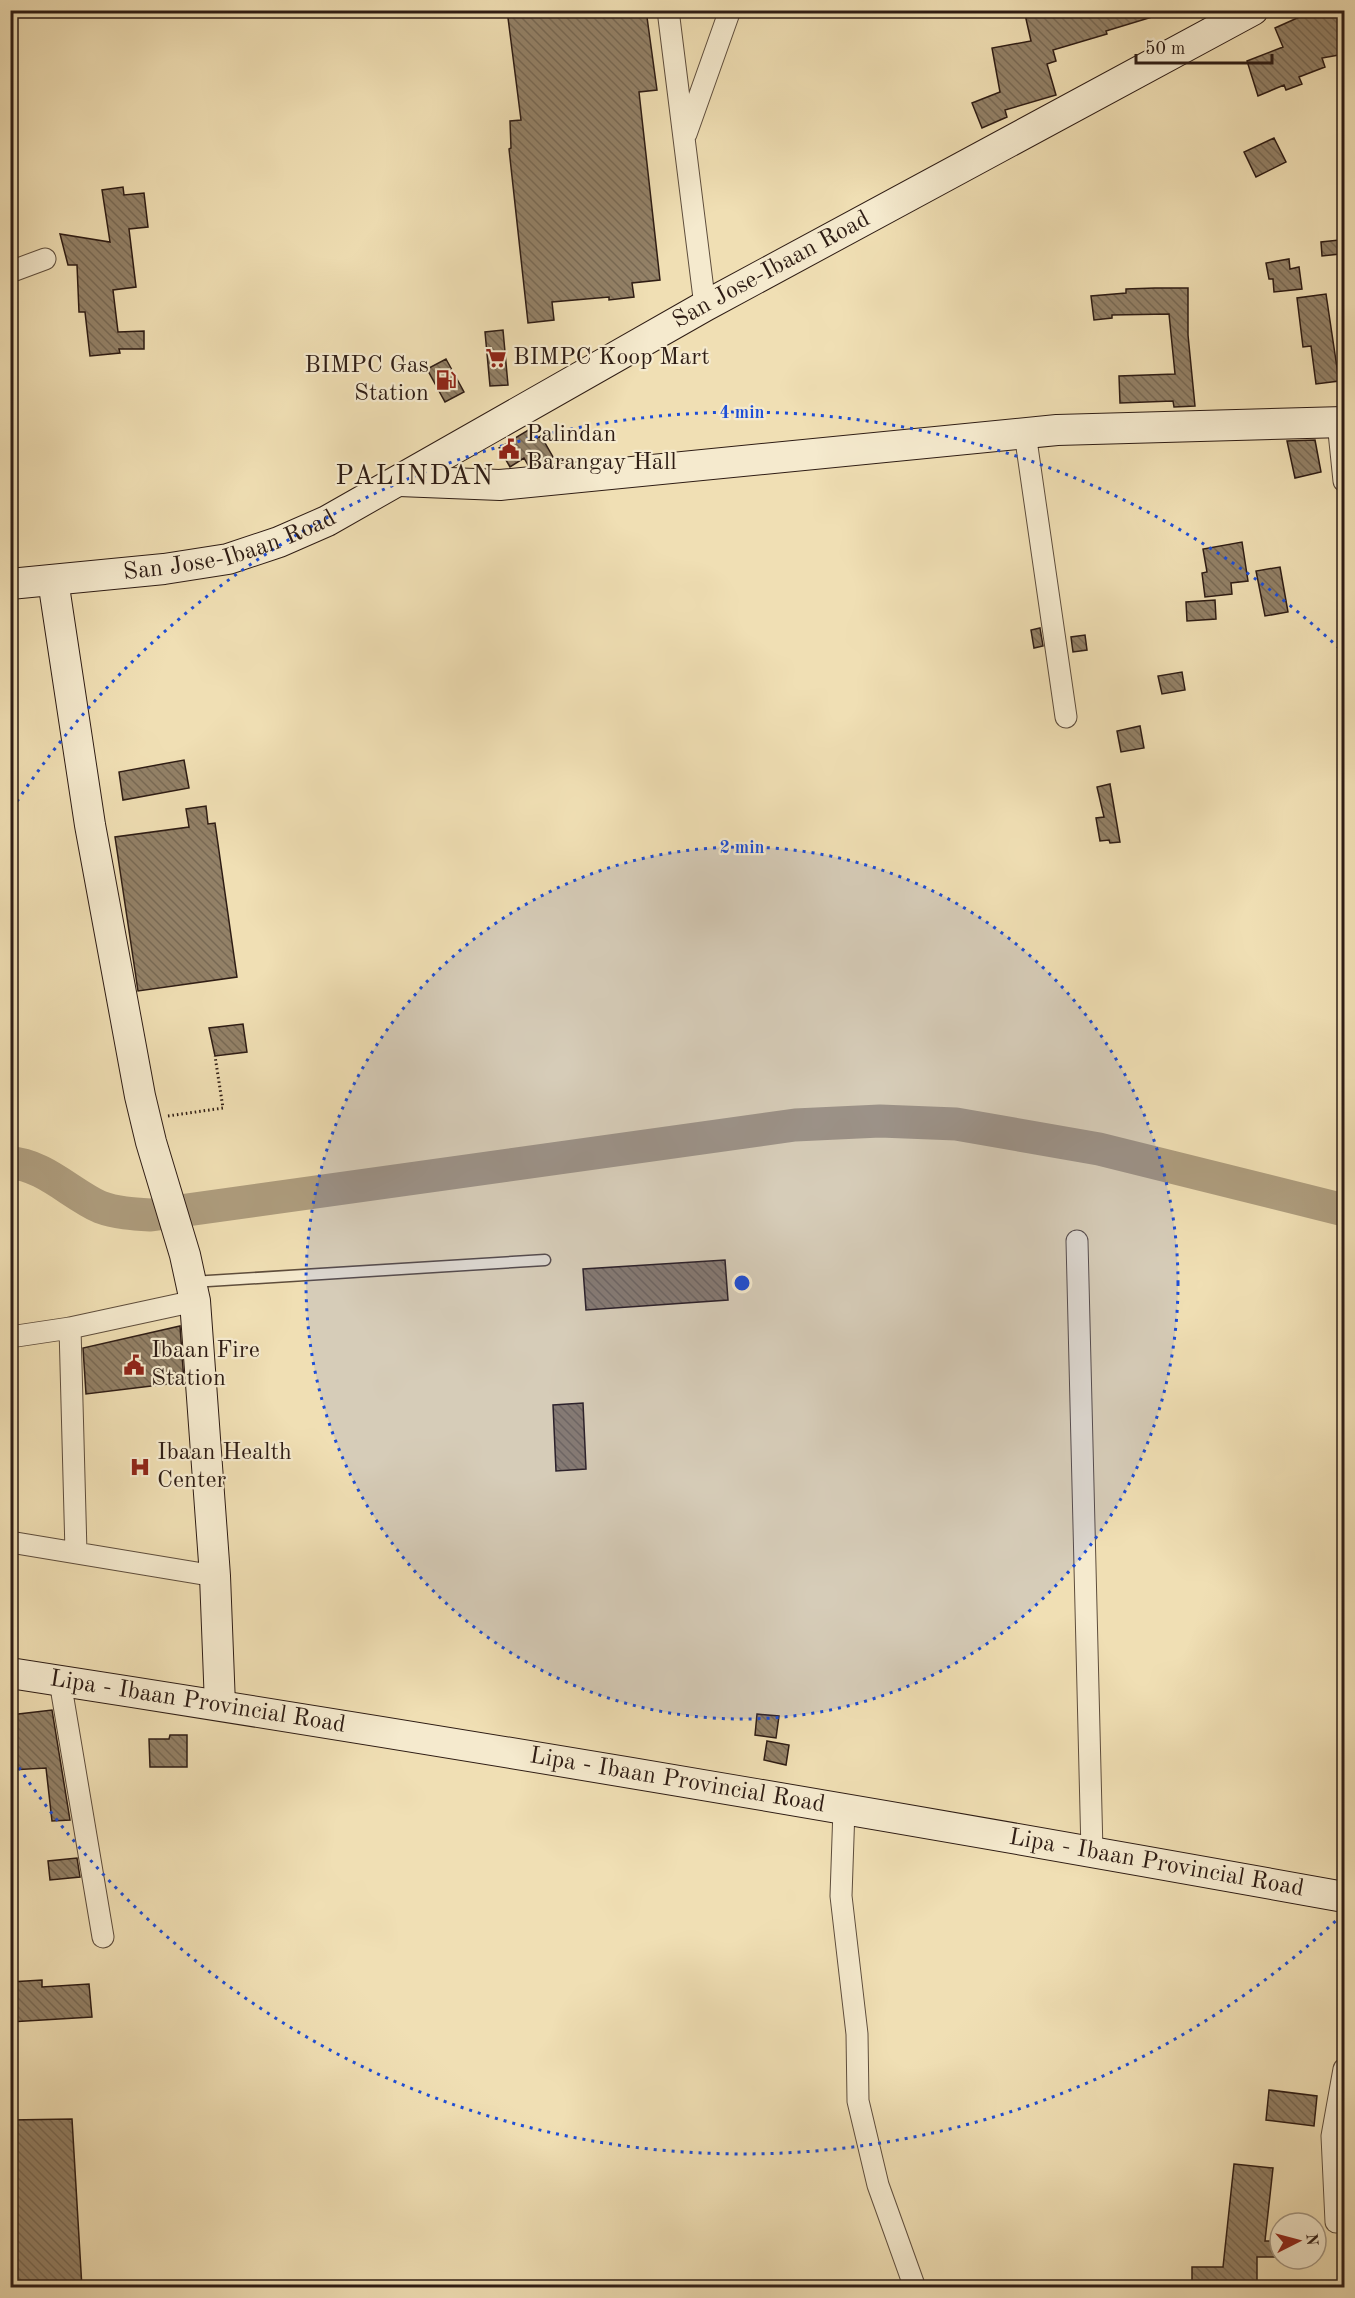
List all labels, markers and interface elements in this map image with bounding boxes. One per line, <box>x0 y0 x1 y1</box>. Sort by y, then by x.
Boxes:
scale bar <box>1136 27 1272 65</box>
text: 50 m <box>1145 40 1185 58</box>
street label: San Jose-Ibaan Road <box>669 207 874 334</box>
supermarket icon: BIMPC Koop Mart <box>484 346 508 370</box>
place label: BIMPC Koop Mart <box>513 346 710 370</box>
place label: BIMPC Gas Station <box>304 354 429 406</box>
fuel station icon: BIMPC Gas Station <box>434 368 458 392</box>
text: 4 min <box>719 404 765 422</box>
place label: Palindan Barangay Hall <box>526 423 677 475</box>
public building icon: Palindan Barangay Hall <box>497 437 521 461</box>
district label: PALINDAN <box>335 463 495 490</box>
street label: San Jose-Ibaan Road <box>122 506 340 585</box>
text: 2 min <box>719 839 765 857</box>
centre of rings <box>732 1273 752 1293</box>
place label: Ibaan Fire Station <box>151 1339 260 1391</box>
public building icon: Ibaan Fire Station <box>122 1353 146 1377</box>
place label: Ibaan Health Center <box>157 1441 292 1493</box>
hospital icon: Ibaan Health Center <box>128 1455 152 1479</box>
street label: Lipa - Ibaan Provincial Road <box>48 1667 347 1738</box>
street label: Lipa - Ibaan Provincial Road <box>528 1744 827 1818</box>
street label: Lipa - Ibaan Provincial Road <box>1007 1826 1306 1902</box>
north arrow <box>1268 2211 1328 2271</box>
text: N <box>1302 2233 1320 2247</box>

